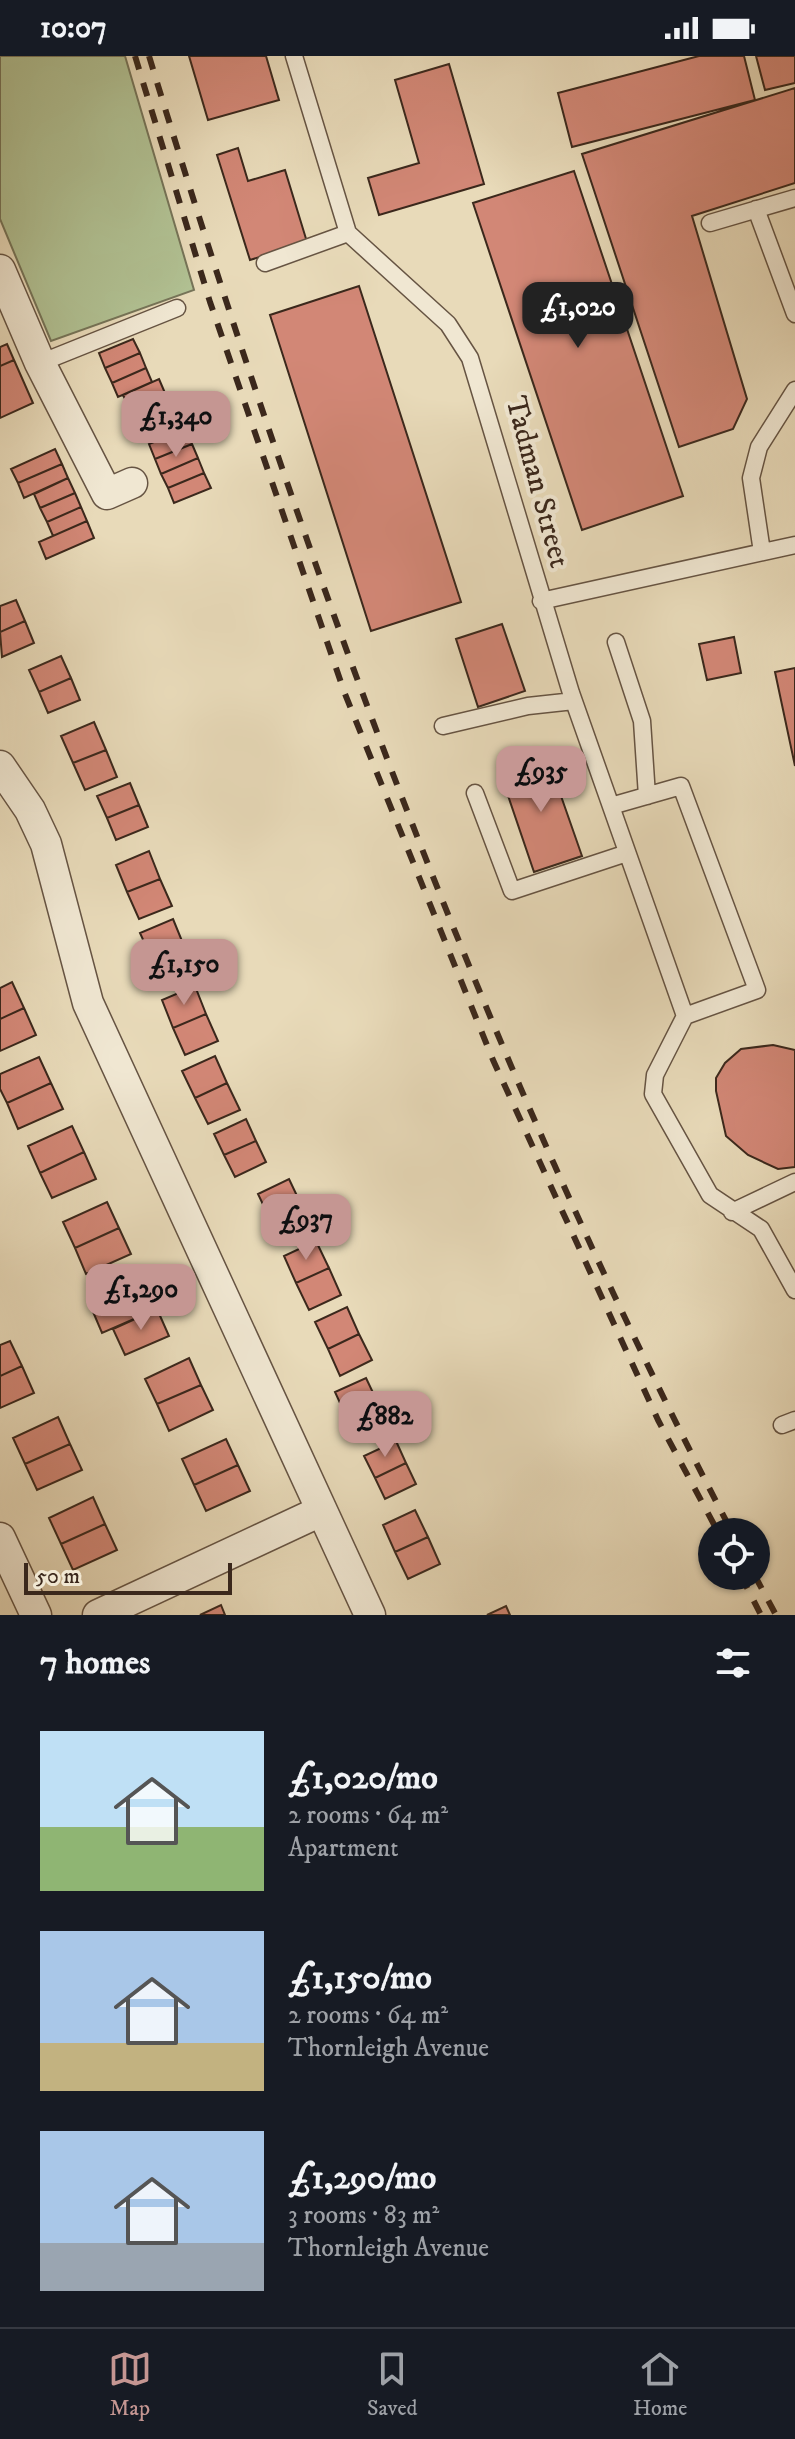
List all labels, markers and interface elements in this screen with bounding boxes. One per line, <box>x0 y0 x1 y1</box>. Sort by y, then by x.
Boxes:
text: 10:07 <box>40 10 107 47</box>
pin: £1,020 <box>513 282 643 350</box>
text: £1,020 <box>540 291 616 324</box>
pin: £1,340 <box>111 391 241 459</box>
street label: Tadman Street <box>496 392 578 572</box>
text: £1,340 <box>139 400 213 433</box>
pin: £935 <box>494 746 588 814</box>
text: £935 <box>514 755 568 788</box>
pin: £1,150 <box>119 939 249 1007</box>
text: £1,150 <box>149 948 219 981</box>
pin: £937 <box>259 1194 353 1262</box>
text: £937 <box>279 1203 333 1236</box>
pin: £1,290 <box>76 1264 206 1332</box>
text: £1,290 <box>104 1273 178 1306</box>
pin: £882 <box>338 1391 432 1459</box>
text: £882 <box>357 1400 413 1433</box>
map controls <box>698 1518 770 1590</box>
button: locate <box>698 1518 770 1590</box>
scale bar <box>24 1559 232 1595</box>
text: 50 m <box>36 1563 80 1590</box>
icon: filters <box>711 1641 755 1685</box>
text: 7 homes <box>40 1642 150 1684</box>
text: £1,020/mo <box>288 1757 438 1799</box>
icon: home <box>104 1763 200 1859</box>
text: 2 rooms · 64 m² <box>288 1799 448 1832</box>
text: Apartment <box>288 1832 399 1865</box>
text: £1,150/mo <box>288 1957 432 1999</box>
icon: home <box>104 1963 200 2059</box>
text: 2 rooms · 64 m² <box>288 1999 448 2032</box>
text: Thornleigh Avenue <box>288 2032 489 2065</box>
text: £1,290/mo <box>288 2157 436 2199</box>
icon: home <box>104 2163 200 2259</box>
text: 3 rooms · 83 m² <box>288 2199 439 2232</box>
text: Thornleigh Avenue <box>288 2232 489 2265</box>
tab: Map <box>108 2347 152 2422</box>
tab: Saved <box>367 2347 418 2422</box>
tab: Home <box>633 2347 687 2422</box>

